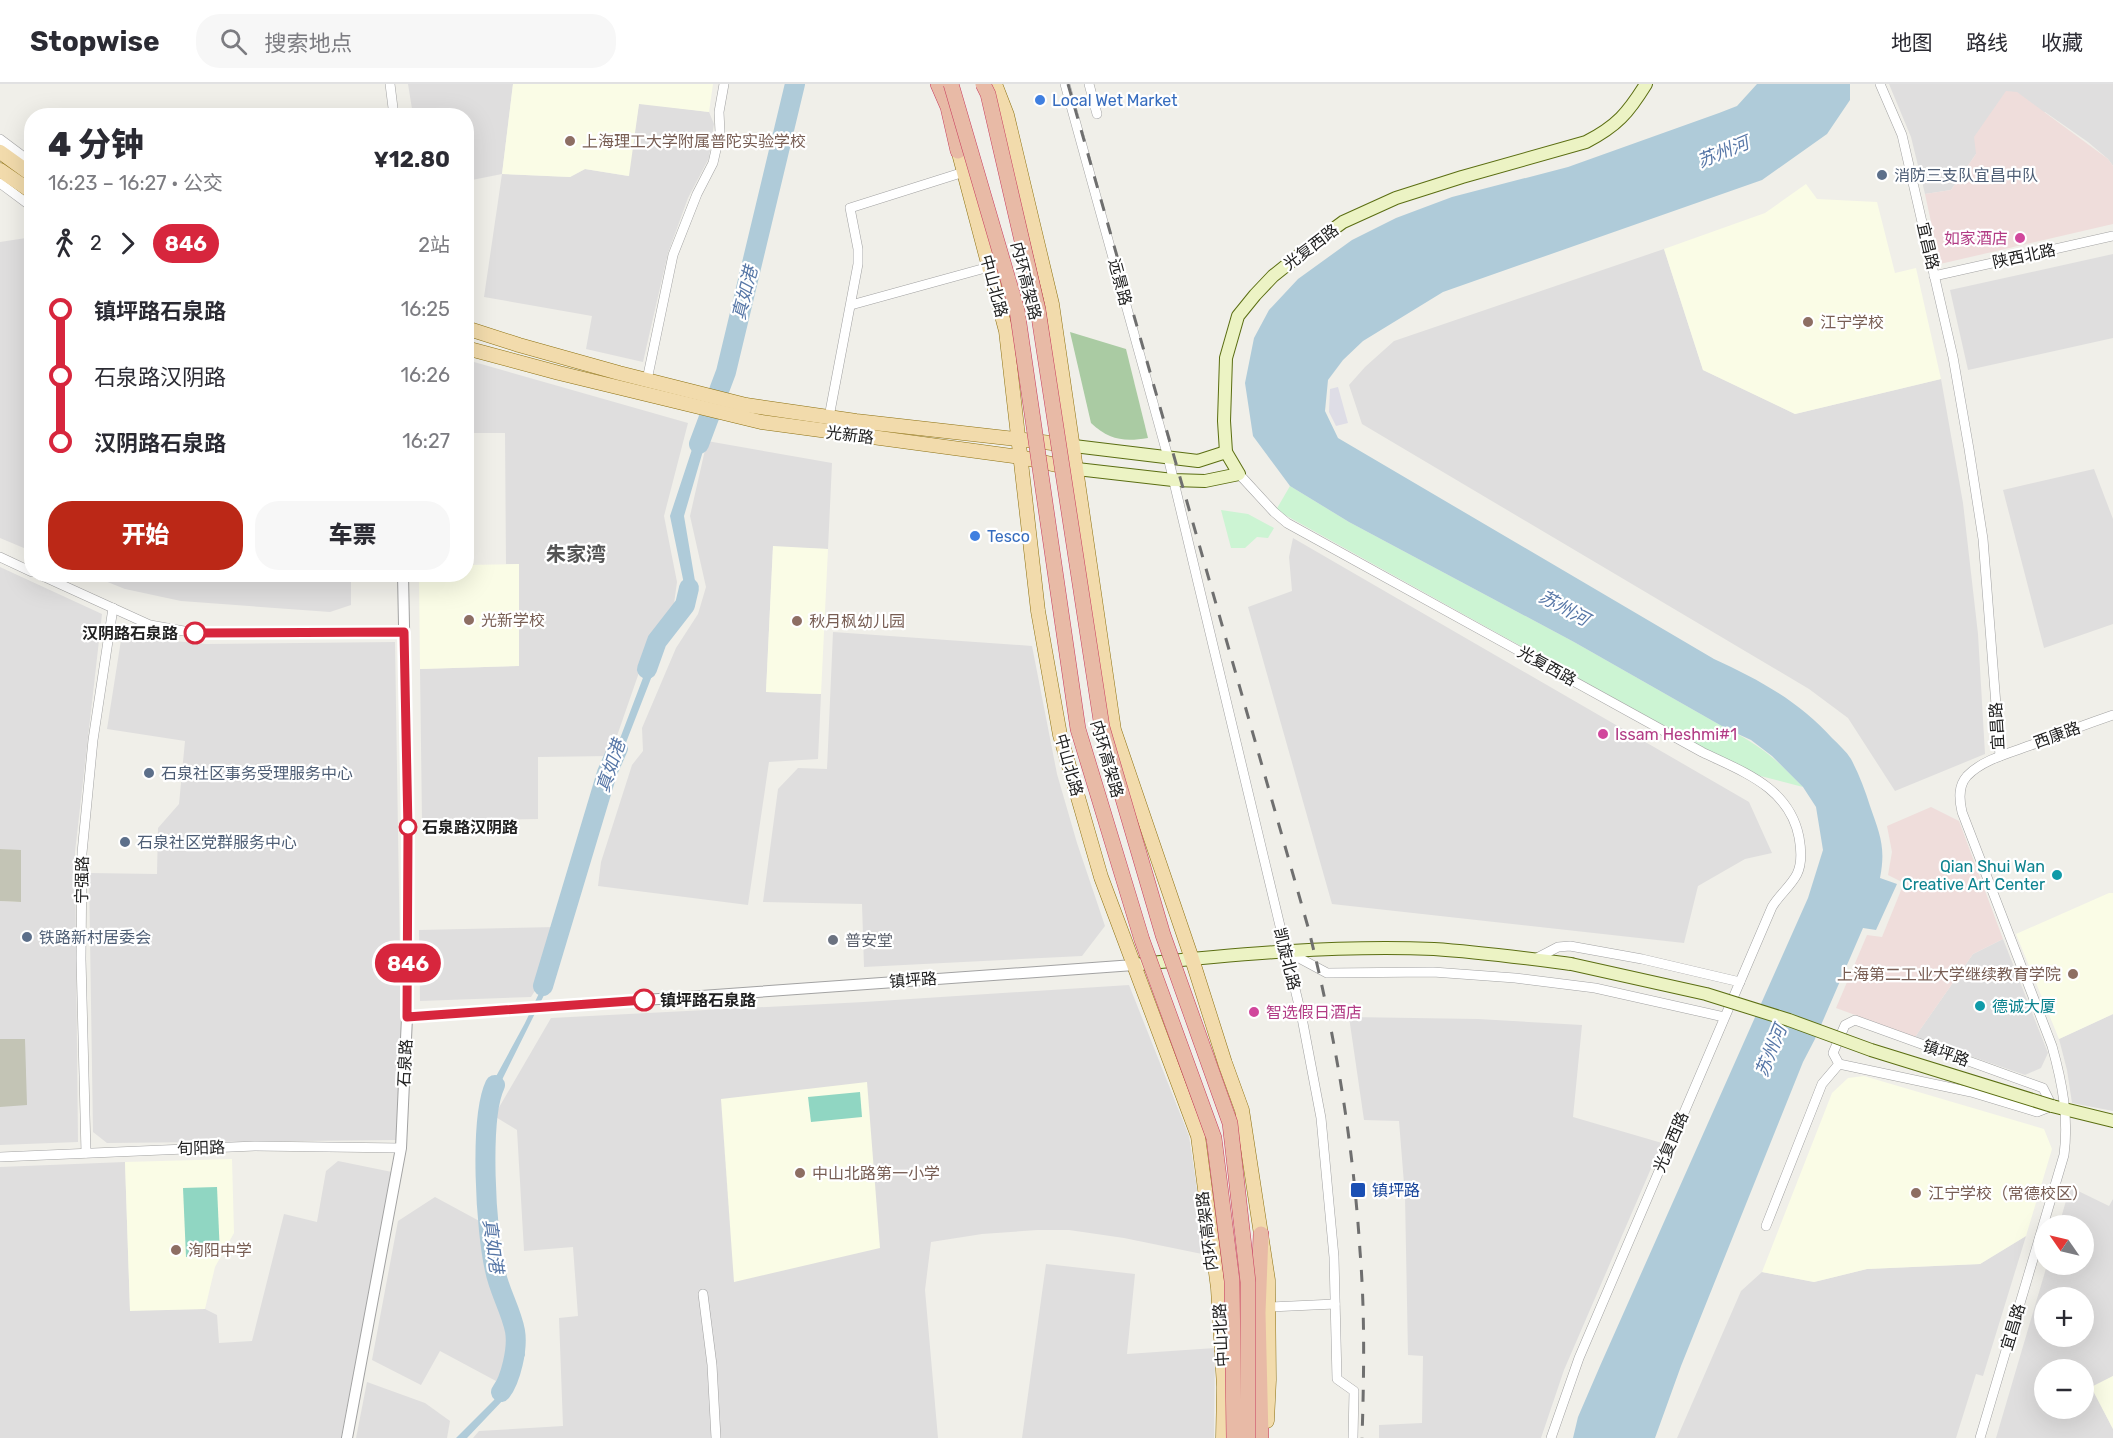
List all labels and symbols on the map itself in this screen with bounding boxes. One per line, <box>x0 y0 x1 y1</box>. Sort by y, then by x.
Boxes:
place label: Local Wet Market <box>1052 91 1177 110</box>
marker: Local Wet Market <box>1033 93 1047 107</box>
water label: 苏州河 <box>1694 131 1755 172</box>
place label: 上海理工大学附属普陀实验学校 <box>582 132 806 151</box>
marker: 上海理工大学附属普陀实验学校 <box>563 134 577 148</box>
place label: 消防三支队宜昌中队 <box>1894 166 2038 185</box>
marker: 消防三支队宜昌中队 <box>1875 168 1889 182</box>
street label: 光复西路 <box>1280 220 1342 274</box>
street label: 宜昌路 <box>1913 220 1943 272</box>
place label: 如家酒店 <box>1944 229 2008 248</box>
marker: 如家酒店 <box>2013 231 2027 245</box>
street label: 内环高架路 <box>1007 240 1045 322</box>
street label: 陕西北路 <box>1991 240 2057 272</box>
street label: 中山北路 <box>977 253 1011 319</box>
street label: 远景路 <box>1105 256 1135 308</box>
water label: 真如港 <box>728 261 763 322</box>
place label: 江宁学校 <box>1820 313 1884 332</box>
marker: 江宁学校 <box>1801 315 1815 329</box>
street label: 光新路 <box>825 423 875 447</box>
place label: Tesco <box>987 527 1030 546</box>
marker: Tesco <box>968 529 982 543</box>
district label: 朱家湾 <box>546 542 606 566</box>
water label: 苏州河 <box>1535 585 1596 632</box>
place label: 光新学校 <box>481 611 545 630</box>
place label: 秋月枫幼儿园 <box>809 612 905 631</box>
marker: 光新学校 <box>462 613 476 627</box>
marker: 秋月枫幼儿园 <box>790 614 804 628</box>
marker: 汉阴路石泉路 <box>184 622 206 644</box>
place label: 汉阴路石泉路 <box>82 624 178 643</box>
street label: 光复西路 <box>1514 642 1580 690</box>
street label: 宜昌路 <box>1986 702 2008 750</box>
street label: 内环高架路 <box>1087 718 1127 800</box>
street label: 西康路 <box>2031 718 2083 752</box>
place label: Issam Heshmi#1 <box>1615 725 1737 744</box>
marker: Issam Heshmi#1 <box>1596 727 1610 741</box>
street label: 中山北路 <box>1051 732 1087 798</box>
water label: 真如港 <box>592 734 631 795</box>
place label: 石泉社区事务受理服务中心 <box>161 764 353 783</box>
marker: 石泉社区事务受理服务中心 <box>142 766 156 780</box>
marker: 石泉路汉阴路 <box>399 818 417 836</box>
place label: 石泉路汉阴路 <box>422 818 518 837</box>
place label: 石泉社区党群服务中心 <box>137 833 297 852</box>
marker: 石泉社区党群服务中心 <box>118 835 132 849</box>
street label: 宁强路 <box>72 856 92 904</box>
place label: Qian Shui Wan Creative Art Center <box>1902 857 2045 894</box>
marker: Qian Shui Wan Creative Art Center <box>2050 868 2064 882</box>
street label: 凯旋北路 <box>1270 926 1304 992</box>
place label: 铁路新村居委会 <box>39 928 151 947</box>
marker: 铁路新村居委会 <box>20 930 34 944</box>
place label: 普安堂 <box>845 931 893 950</box>
marker: 普安堂 <box>826 933 840 947</box>
line badge: 846 <box>374 944 442 982</box>
place label: 上海第二工业大学继续教育学院 <box>1837 965 2061 984</box>
marker: 上海第二工业大学继续教育学院 <box>2066 967 2080 981</box>
street label: 镇坪路 <box>888 969 938 991</box>
marker: 镇坪路石泉路 <box>633 989 655 1011</box>
place label: 镇坪路石泉路 <box>660 991 756 1010</box>
place label: 德诚大厦 <box>1992 997 2056 1016</box>
marker: 德诚大厦 <box>1973 999 1987 1013</box>
place label: 智选假日酒店 <box>1266 1003 1362 1022</box>
marker: 智选假日酒店 <box>1247 1005 1261 1019</box>
water label: 苏州河 <box>1751 1019 1792 1080</box>
street label: 镇坪路 <box>1920 1036 1972 1070</box>
street label: 石泉路 <box>394 1039 416 1087</box>
street label: 光复西路 <box>1650 1109 1692 1175</box>
street label: 旬阳路 <box>177 1138 225 1158</box>
place label: 中山北路第一小学 <box>812 1164 940 1183</box>
marker: 中山北路第一小学 <box>793 1166 807 1180</box>
marker: 镇坪路 <box>1349 1181 1367 1199</box>
place label: 镇坪路 <box>1372 1181 1420 1200</box>
place label: 江宁学校（常德校区） <box>1928 1184 2088 1203</box>
marker: 江宁学校（常德校区） <box>1909 1186 1923 1200</box>
street label: 内环高架路 <box>1193 1190 1221 1272</box>
north arrow <box>2034 1215 2094 1275</box>
water label: 真如港 <box>478 1218 508 1277</box>
place label: 洵阳中学 <box>188 1241 252 1260</box>
marker: 洵阳中学 <box>169 1243 183 1257</box>
street label: 宜昌路 <box>1997 1301 2029 1353</box>
street label: 中山北路 <box>1210 1303 1232 1367</box>

